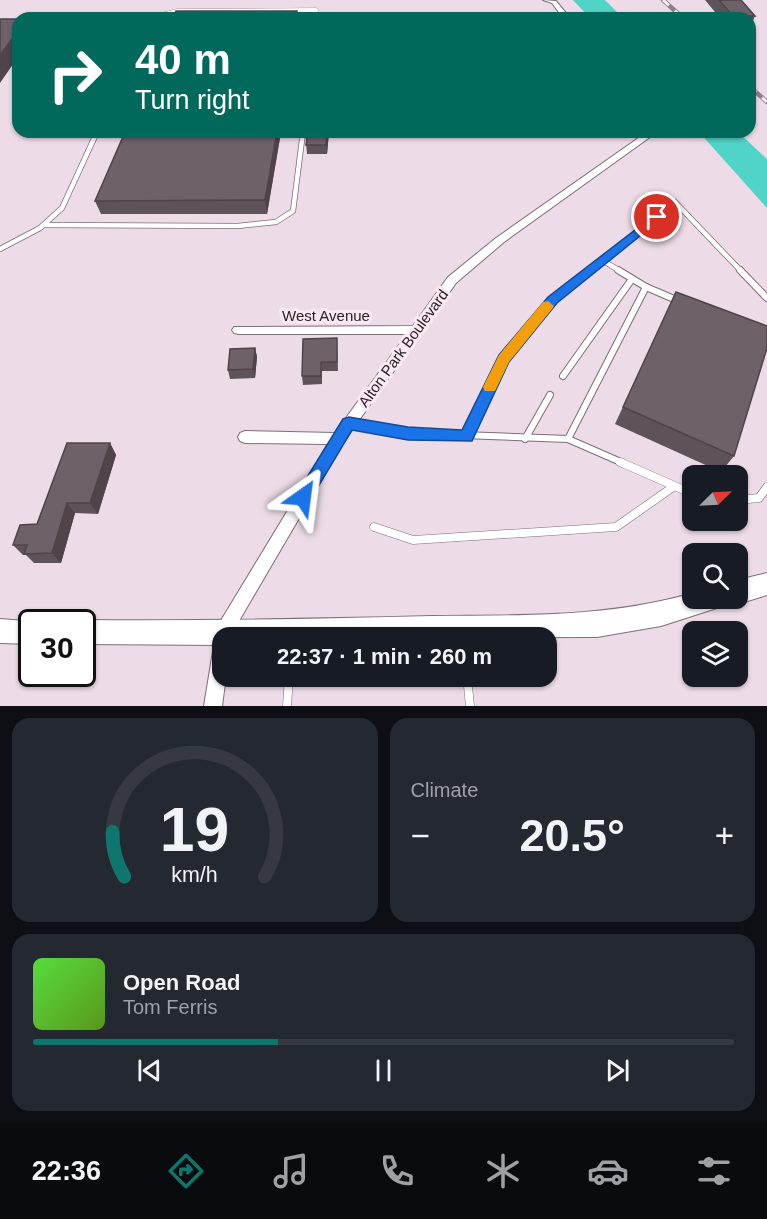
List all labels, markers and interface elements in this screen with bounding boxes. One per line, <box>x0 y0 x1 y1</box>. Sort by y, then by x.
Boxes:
icon: right <box>36 36 114 114</box>
text: 40 m <box>135 36 231 83</box>
text: Turn right <box>135 85 250 115</box>
pin <box>631 191 682 242</box>
icon: arrive <box>640 200 673 233</box>
street label: Alton Park Boulevard <box>355 286 451 410</box>
street label: West Avenue <box>282 307 370 324</box>
position arrow <box>271 465 335 529</box>
north arrow <box>682 465 748 531</box>
map controls <box>682 465 748 687</box>
button: search <box>682 543 748 609</box>
speed limit sign: 30 <box>18 609 96 687</box>
button: layers <box>682 621 748 687</box>
text: 22:37 · 1 min · 260 m <box>277 644 492 669</box>
text: Climate <box>411 779 478 801</box>
text: 19 <box>160 795 229 864</box>
text: 20.5° <box>519 810 625 861</box>
text: − <box>411 817 430 854</box>
text: + <box>715 817 734 854</box>
text: km/h <box>172 863 218 887</box>
text: Open Road <box>123 970 240 995</box>
text: Tom Ferris <box>123 996 217 1018</box>
icon: previous <box>133 1054 166 1087</box>
icon: pause <box>367 1054 400 1087</box>
icon: next <box>601 1054 634 1087</box>
icon: directions <box>165 1150 207 1192</box>
icon: music <box>270 1150 312 1192</box>
icon: phone <box>376 1150 418 1192</box>
icon: climate <box>482 1150 524 1192</box>
icon: car <box>587 1150 629 1192</box>
icon: filters <box>693 1150 735 1192</box>
text: 22:36 <box>32 1156 101 1186</box>

